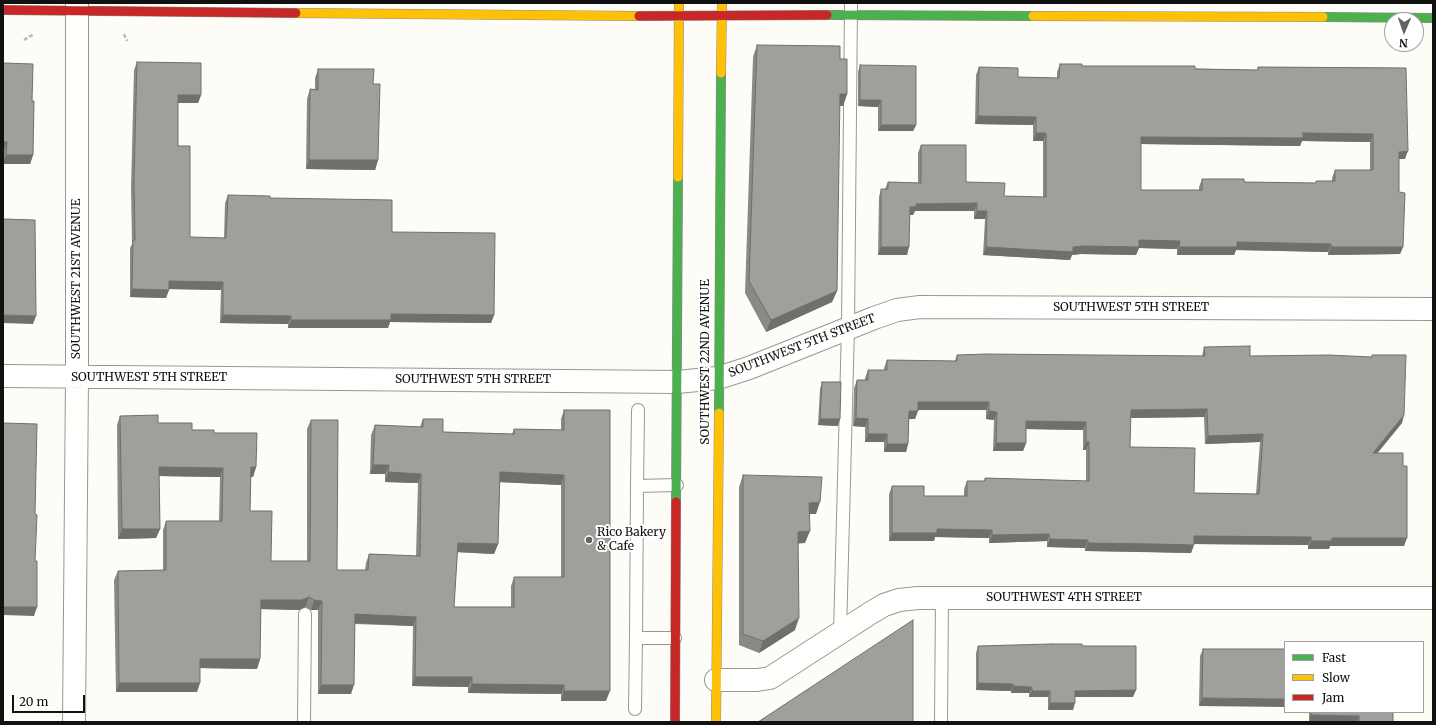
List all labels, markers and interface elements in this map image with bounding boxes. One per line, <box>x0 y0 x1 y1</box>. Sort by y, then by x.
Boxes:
north arrow <box>1384 12 1424 52</box>
text: N <box>1399 36 1408 50</box>
street label: SOUTHWEST 21ST AVENUE <box>70 199 84 359</box>
street label: SOUTHWEST 22ND AVENUE <box>699 279 713 445</box>
street label: SOUTHWEST 5TH STREET <box>1053 301 1209 315</box>
street label: SOUTHWEST 5TH STREET <box>727 311 877 381</box>
street label: SOUTHWEST 5TH STREET <box>71 371 227 385</box>
street label: SOUTHWEST 5TH STREET <box>395 373 551 387</box>
place label: Rico Bakery & Cafe <box>597 526 666 554</box>
marker: Rico Bakery & Cafe <box>584 535 594 545</box>
street label: SOUTHWEST 4TH STREET <box>986 591 1142 605</box>
legend <box>1284 641 1424 713</box>
text: Fast <box>1322 650 1346 665</box>
text: Slow <box>1322 670 1350 685</box>
scale bar <box>14 687 87 713</box>
text: Jam <box>1322 690 1344 705</box>
text: 20 m <box>19 694 48 709</box>

